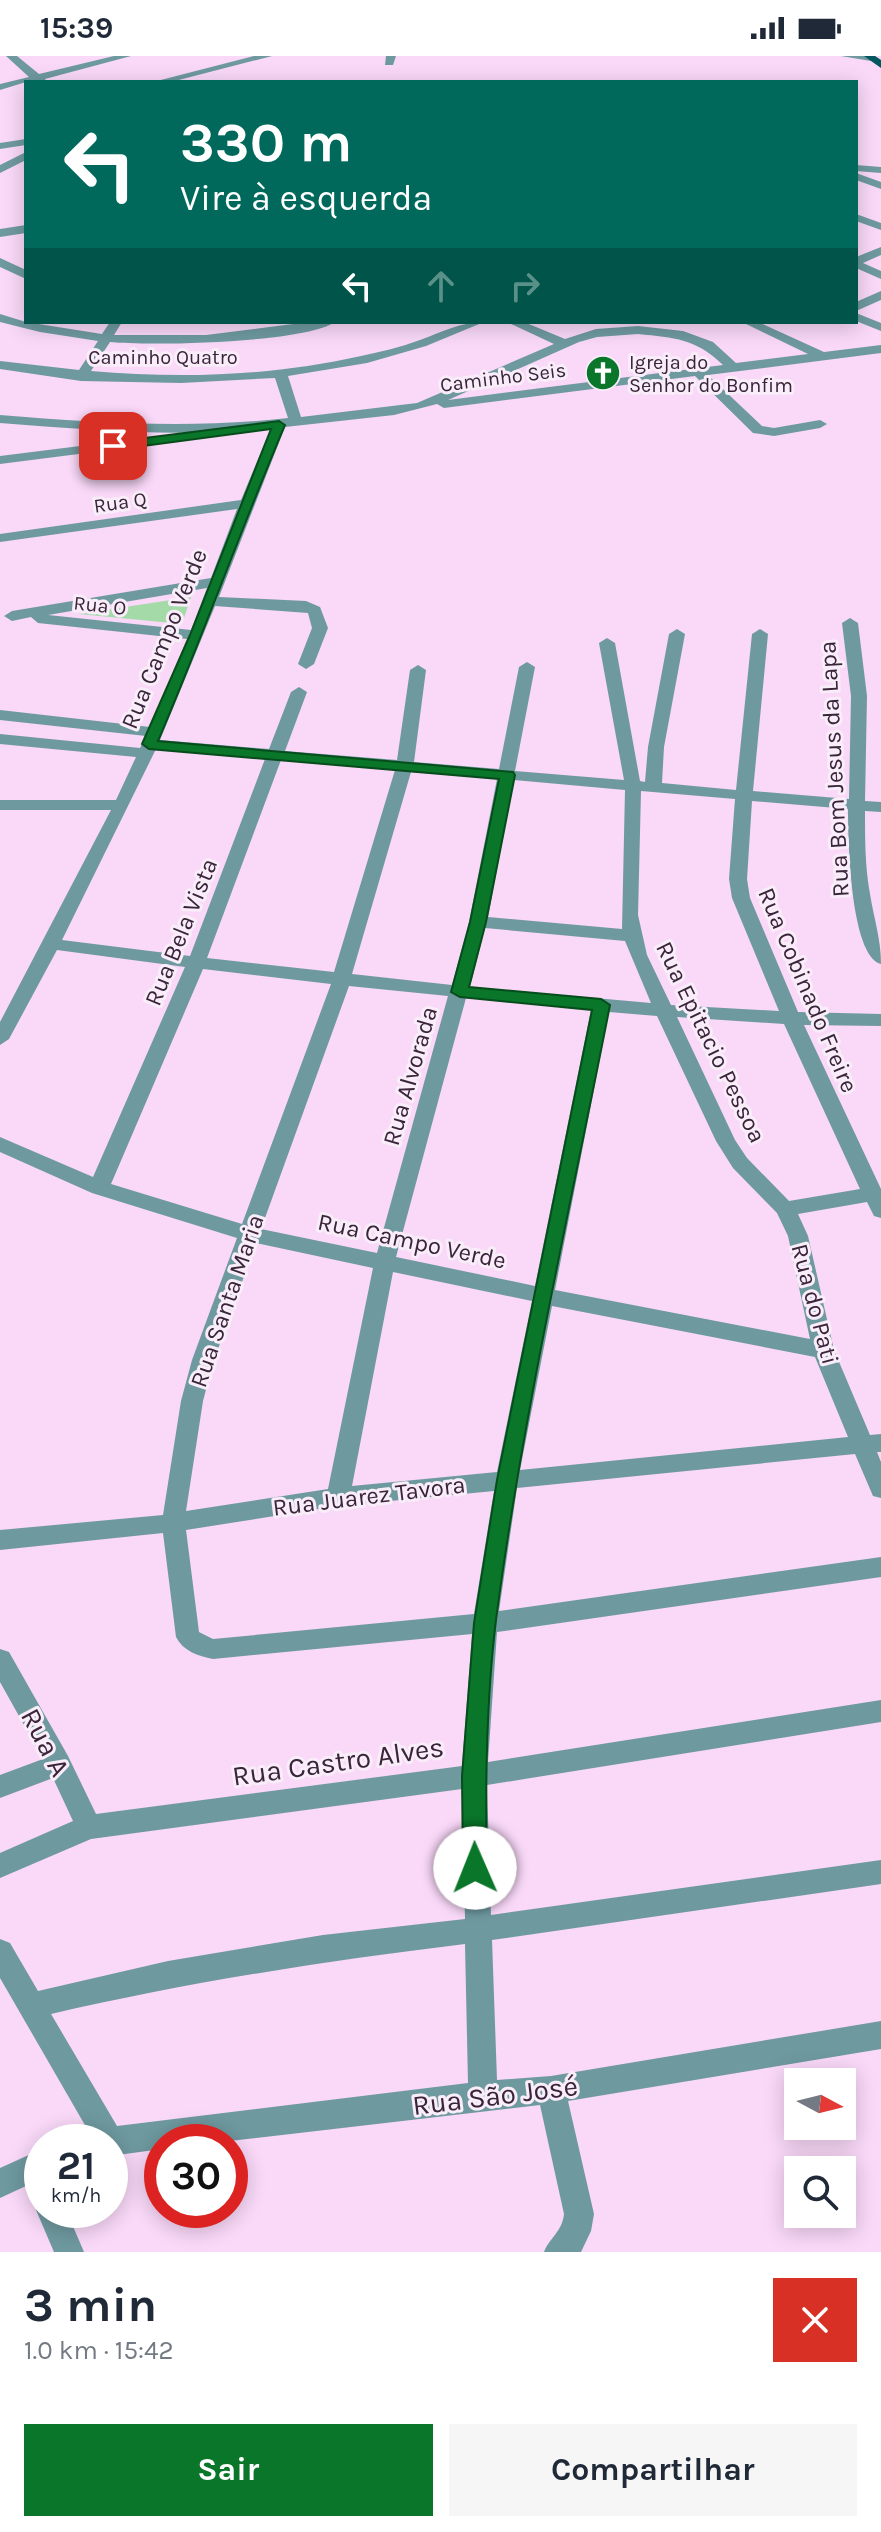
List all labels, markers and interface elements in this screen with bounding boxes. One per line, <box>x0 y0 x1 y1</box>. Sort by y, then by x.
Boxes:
text: 15:39 <box>40 10 113 46</box>
text: 330 m <box>180 110 352 175</box>
icon: left <box>48 112 152 216</box>
text: Vire à esquerda <box>180 177 432 219</box>
icon: left <box>335 264 379 308</box>
icon: ahead <box>419 264 463 308</box>
icon: right <box>503 264 547 308</box>
street label: Caminho Quatro <box>88 346 238 369</box>
place label: Igreja do Senhor do Bonfim <box>629 351 793 397</box>
church icon: Igreja do Senhor do Bonfim <box>584 354 622 392</box>
street label: Caminho Seis <box>439 358 567 397</box>
pin <box>79 412 147 480</box>
icon: arrive <box>91 424 135 468</box>
street label: Rua Q <box>92 487 148 518</box>
street label: Rua Campo Verde <box>115 545 213 733</box>
street label: Rua O <box>72 591 128 620</box>
street label: Rua Bom Jesus da Lapa <box>813 640 855 898</box>
street label: Rua Bela Vista <box>139 854 223 1010</box>
street label: Rua Cobinado Freire <box>752 883 864 1097</box>
street label: Rua Epitacio Pessoa <box>650 937 772 1147</box>
street label: Rua Alvorada <box>377 1003 443 1149</box>
street label: Rua Campo Verde <box>315 1207 509 1275</box>
street label: Rua Santa Maria <box>184 1211 270 1391</box>
street label: Rua do Pati <box>785 1241 845 1367</box>
street label: Rua Juarez Tavora <box>271 1470 467 1522</box>
street label: Rua A <box>14 1703 77 1782</box>
street label: Rua Castro Alves <box>230 1730 446 1793</box>
position arrow <box>433 1826 517 1910</box>
north arrow <box>784 2068 856 2140</box>
map controls <box>784 2068 856 2228</box>
street label: Rua São José <box>411 2069 580 2122</box>
speed limit sign: 30 <box>144 2124 248 2228</box>
text: 21 <box>57 2142 95 2189</box>
button: search <box>784 2156 856 2228</box>
text: km/h <box>51 2184 101 2207</box>
text: 3 min <box>24 2277 157 2333</box>
button: close <box>773 2278 857 2362</box>
text: 1.0 km · 15:42 <box>24 2335 174 2366</box>
button: Sair <box>24 2424 433 2516</box>
button: Compartilhar <box>449 2424 857 2516</box>

